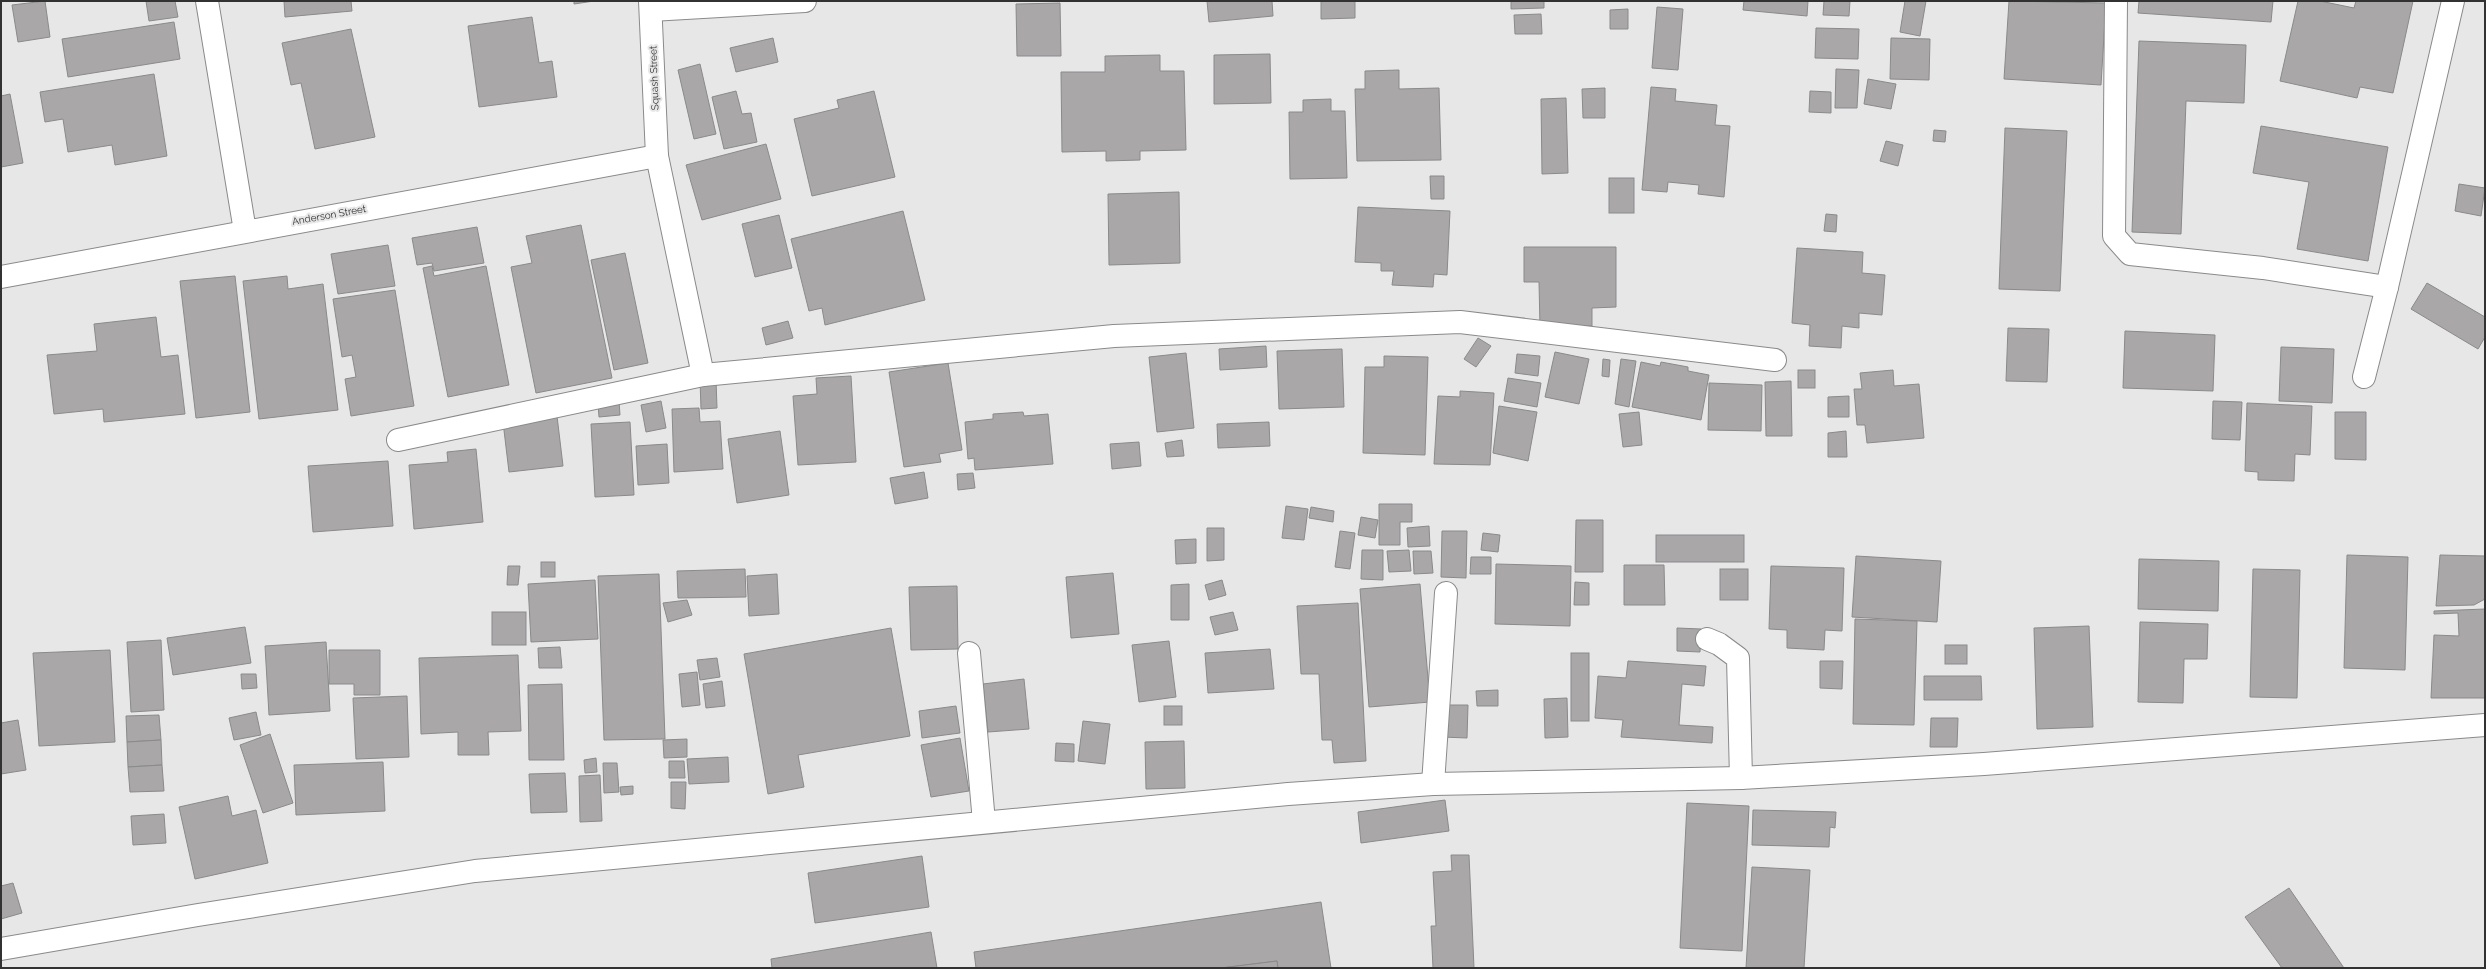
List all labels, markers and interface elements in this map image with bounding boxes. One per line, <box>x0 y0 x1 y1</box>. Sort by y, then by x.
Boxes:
street label: Squash Street <box>647 45 661 110</box>
street label: Anderson Street <box>291 203 368 227</box>

